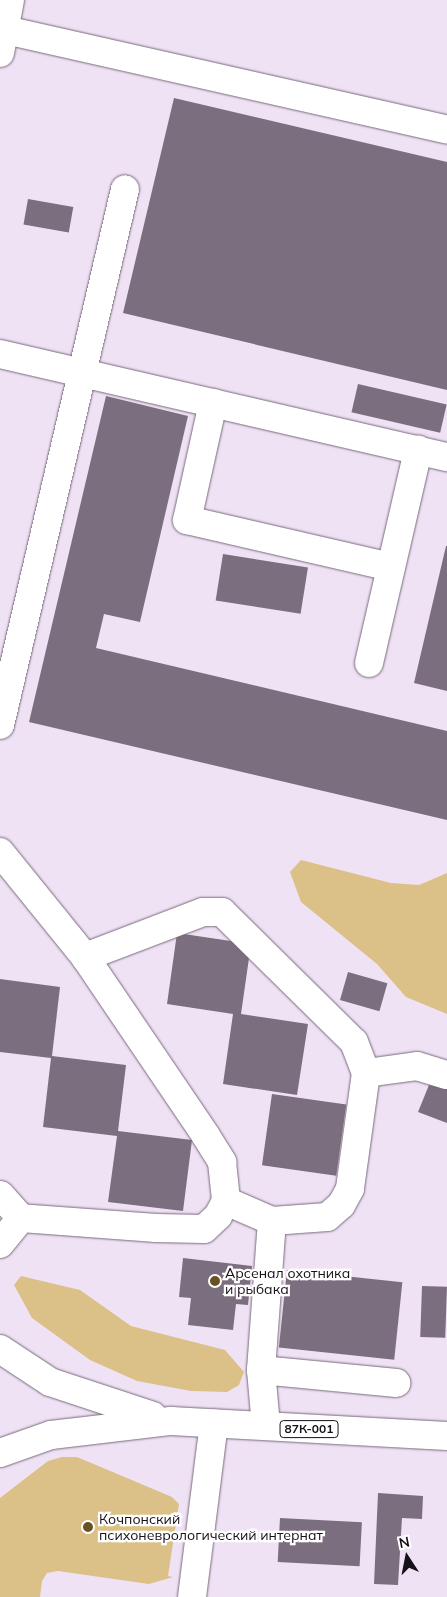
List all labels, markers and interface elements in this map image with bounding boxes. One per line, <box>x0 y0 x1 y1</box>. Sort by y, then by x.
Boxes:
place label: Арсенал охотника и рыбака <box>225 1265 350 1298</box>
marker: Арсенал охотника и рыбака <box>209 1275 221 1287</box>
road number: 87К-001 <box>279 1420 339 1438</box>
place label: Кочпонский психоневрологический интернат <box>99 1511 323 1544</box>
marker: Кочпонский психоневрологический интернат <box>81 1520 95 1534</box>
north arrow <box>382 1532 432 1582</box>
text: N <box>397 1532 411 1552</box>

